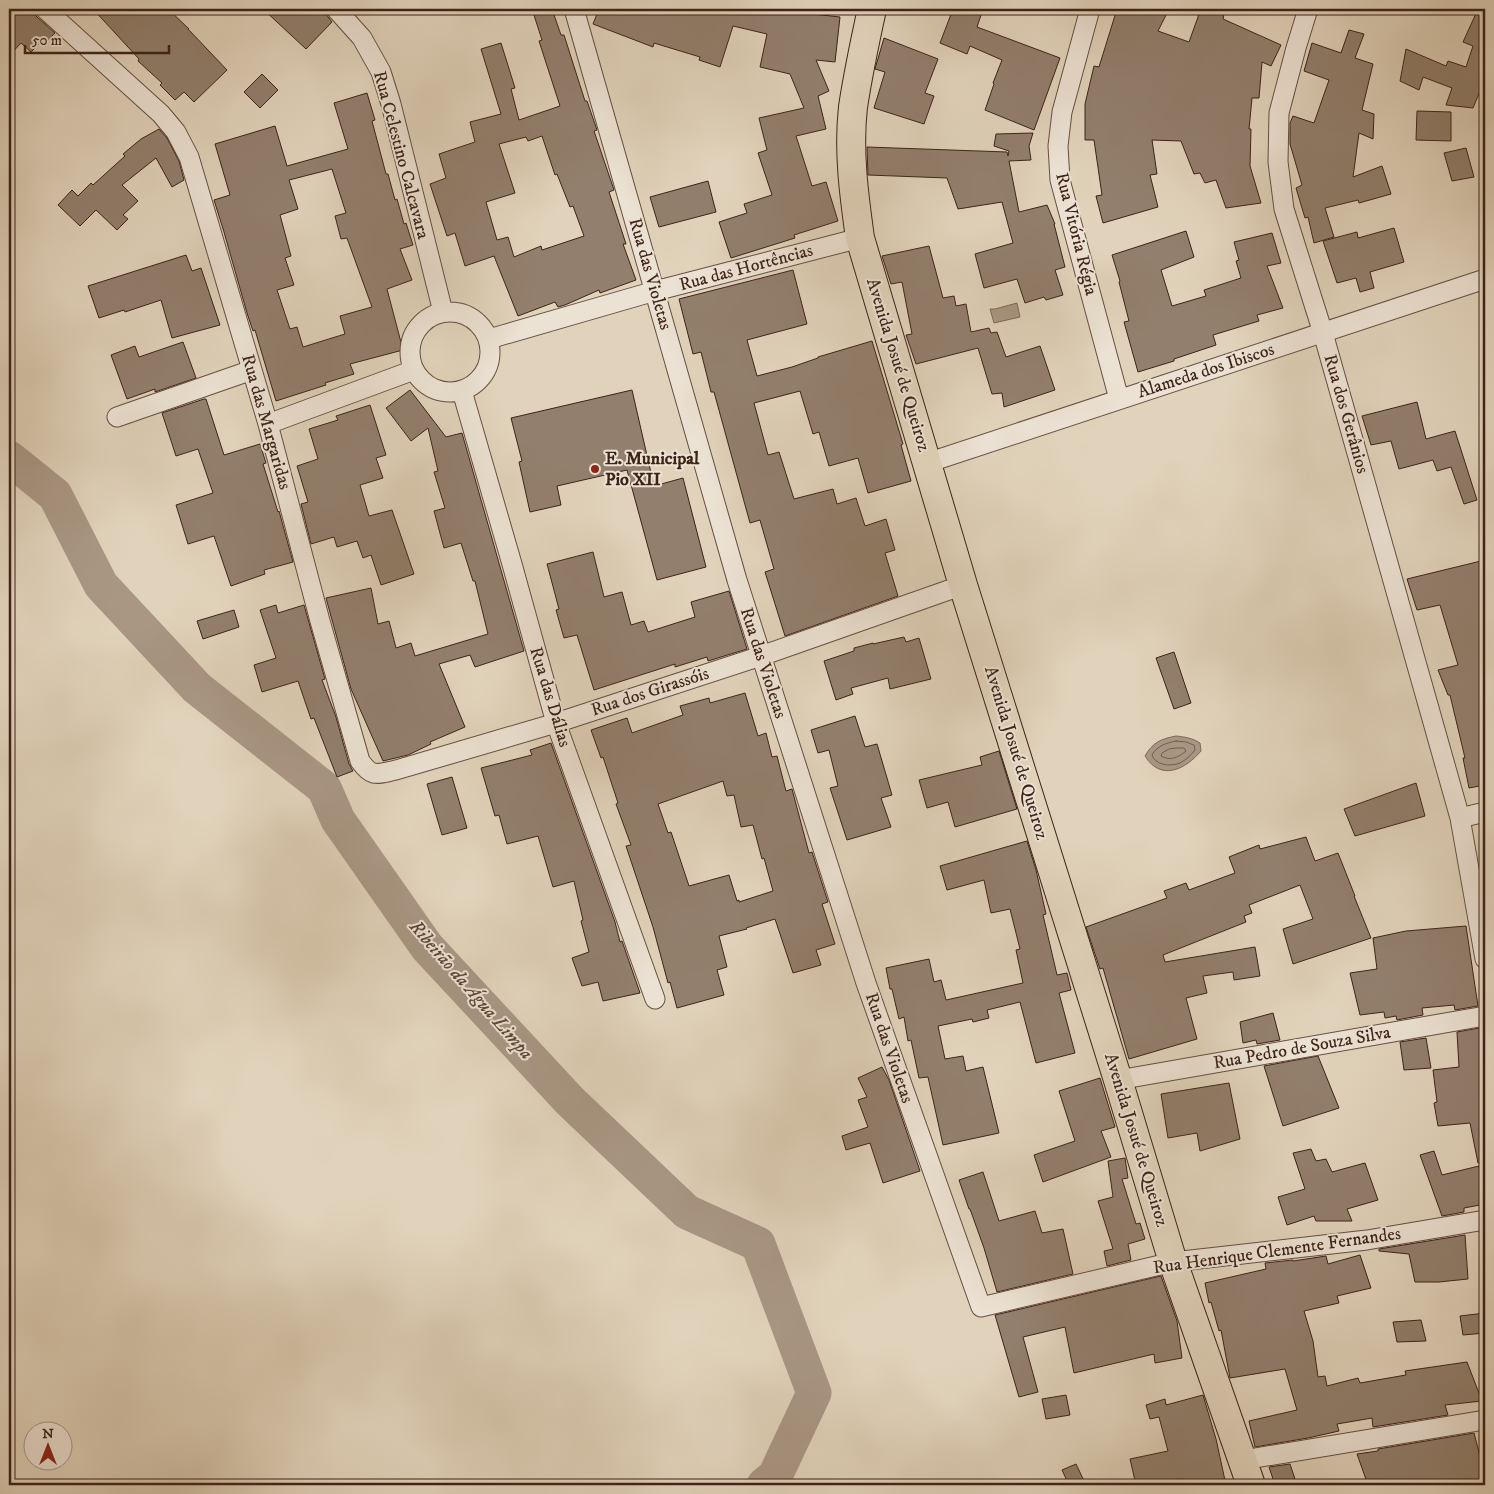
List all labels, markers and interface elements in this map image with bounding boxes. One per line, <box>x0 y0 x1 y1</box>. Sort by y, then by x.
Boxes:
scale bar <box>25 22 169 54</box>
text: 50 m <box>32 31 62 50</box>
street label: Rua Celestino Calcavara <box>368 69 434 242</box>
street label: Rua Vitória Régia <box>1050 170 1102 298</box>
street label: Rua das Violetas <box>624 215 676 333</box>
street label: Rua das Hortências <box>677 240 815 296</box>
street label: Avenida Josué de Queiroz <box>861 276 935 455</box>
street label: Alameda dos Ibiscos <box>1135 339 1277 403</box>
street label: Rua das Margaridas <box>236 352 296 492</box>
street label: Rua dos Gerânios <box>1318 352 1374 476</box>
place label: E. Municipal Pio XII <box>605 448 700 491</box>
marker: E. Municipal Pio XII <box>589 463 601 475</box>
street label: Rua das Violetas <box>735 605 791 721</box>
street label: Rua das Dálias <box>524 644 576 750</box>
street label: Rua dos Girassóis <box>588 663 712 721</box>
street label: Avenida Josué de Queiroz <box>979 664 1053 843</box>
water label: Ribeirão da Água Limpa <box>403 915 538 1065</box>
street label: Rua das Violetas <box>860 990 918 1106</box>
street label: Rua Pedro de Souza Silva <box>1212 1022 1393 1074</box>
street label: Avenida Josué de Queiroz <box>1099 1051 1173 1230</box>
street label: Rua Henrique Clemente Fernandes <box>1152 1223 1402 1279</box>
north arrow <box>22 1422 72 1472</box>
text: N <box>42 1425 54 1443</box>

